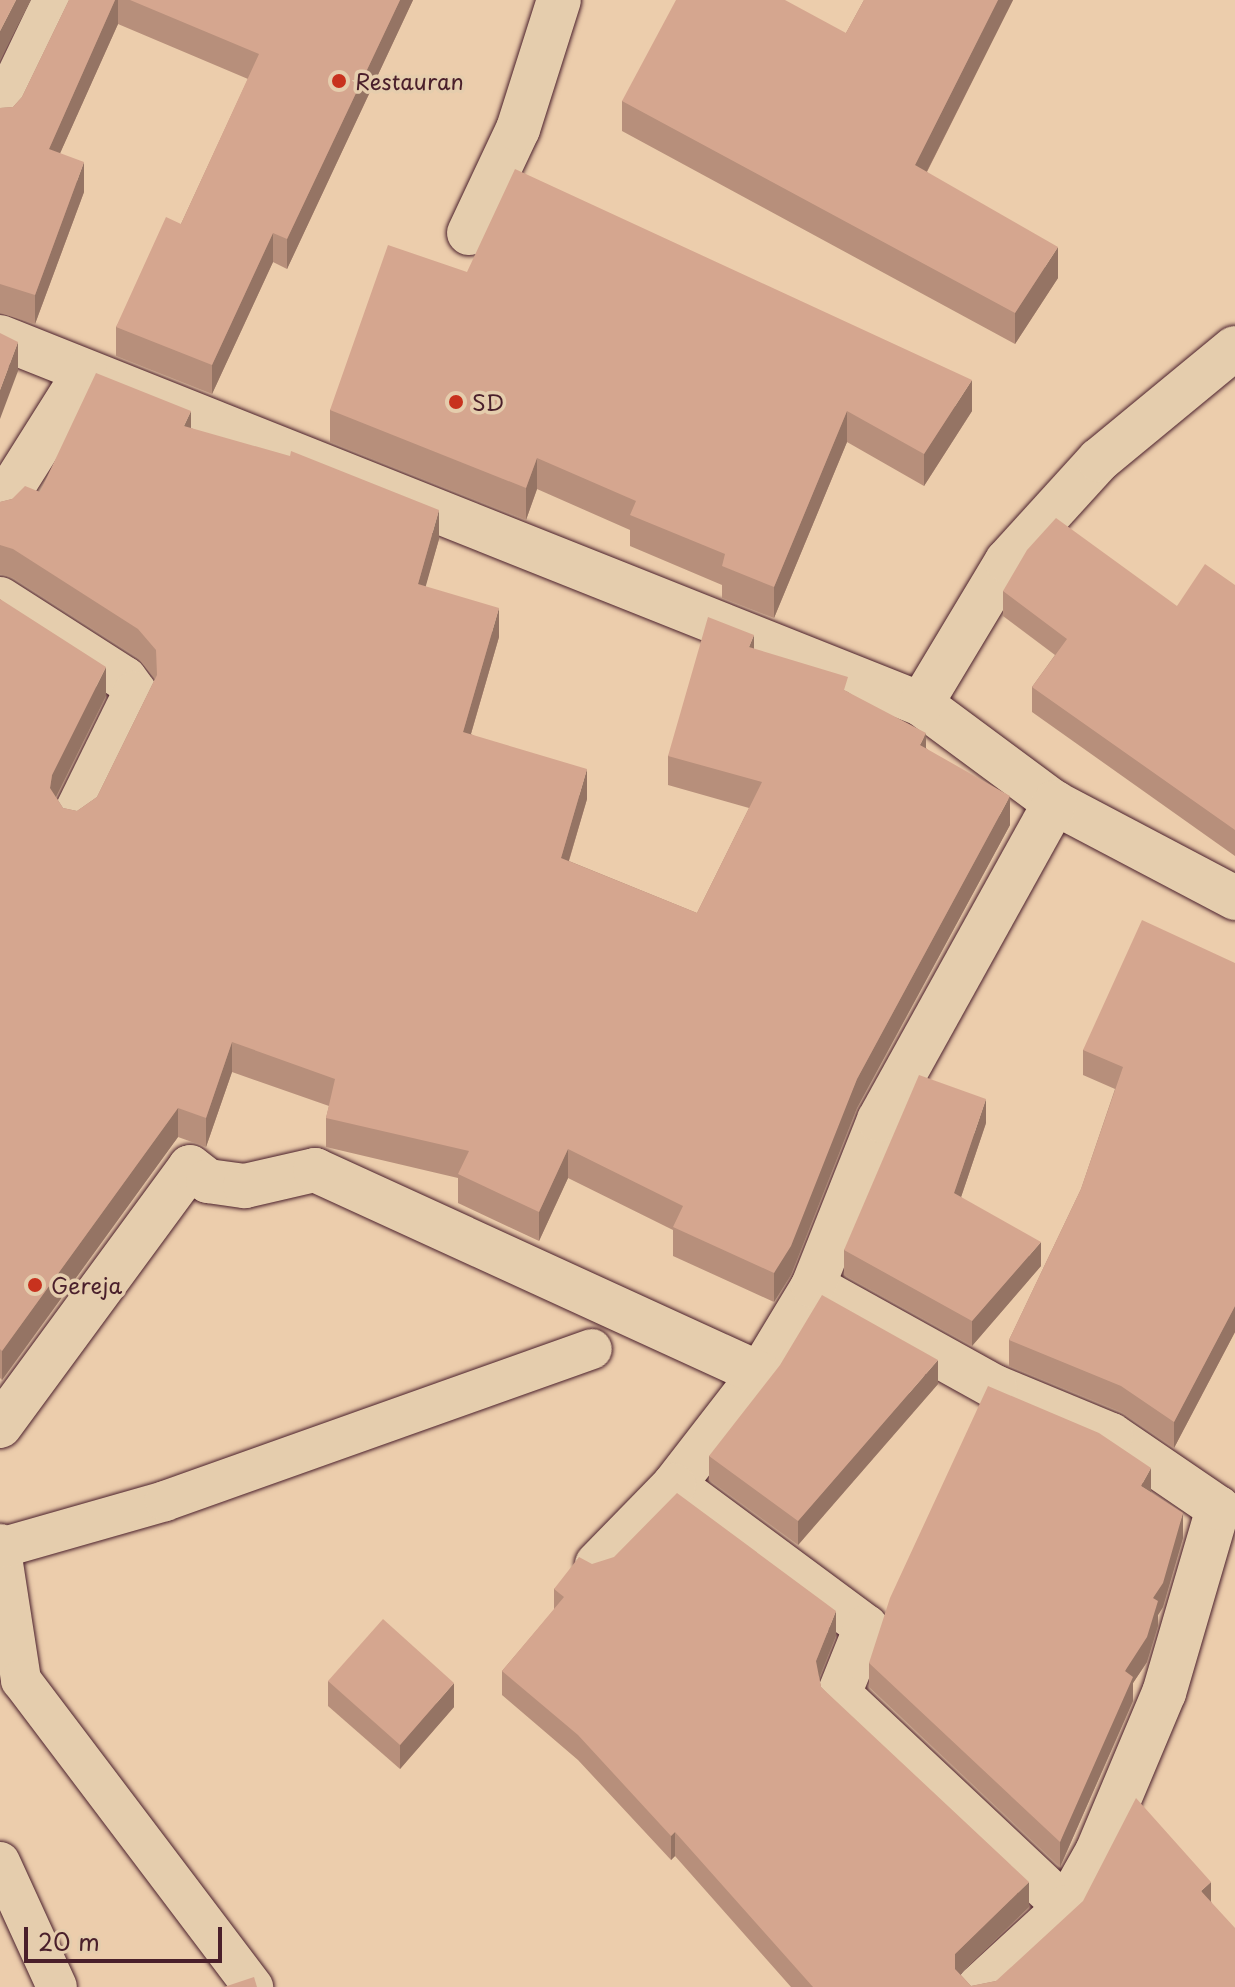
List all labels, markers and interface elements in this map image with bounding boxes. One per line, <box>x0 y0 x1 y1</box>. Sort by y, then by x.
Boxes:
place label: Restauran <box>355 68 464 94</box>
marker: Restauran <box>330 72 348 90</box>
place label: SD <box>472 389 504 415</box>
marker: SD <box>447 393 465 411</box>
place label: Gereja <box>51 1272 122 1298</box>
marker: Gereja <box>26 1276 44 1294</box>
scale bar <box>28 1911 226 1961</box>
text: 20 m <box>38 1923 100 1959</box>

